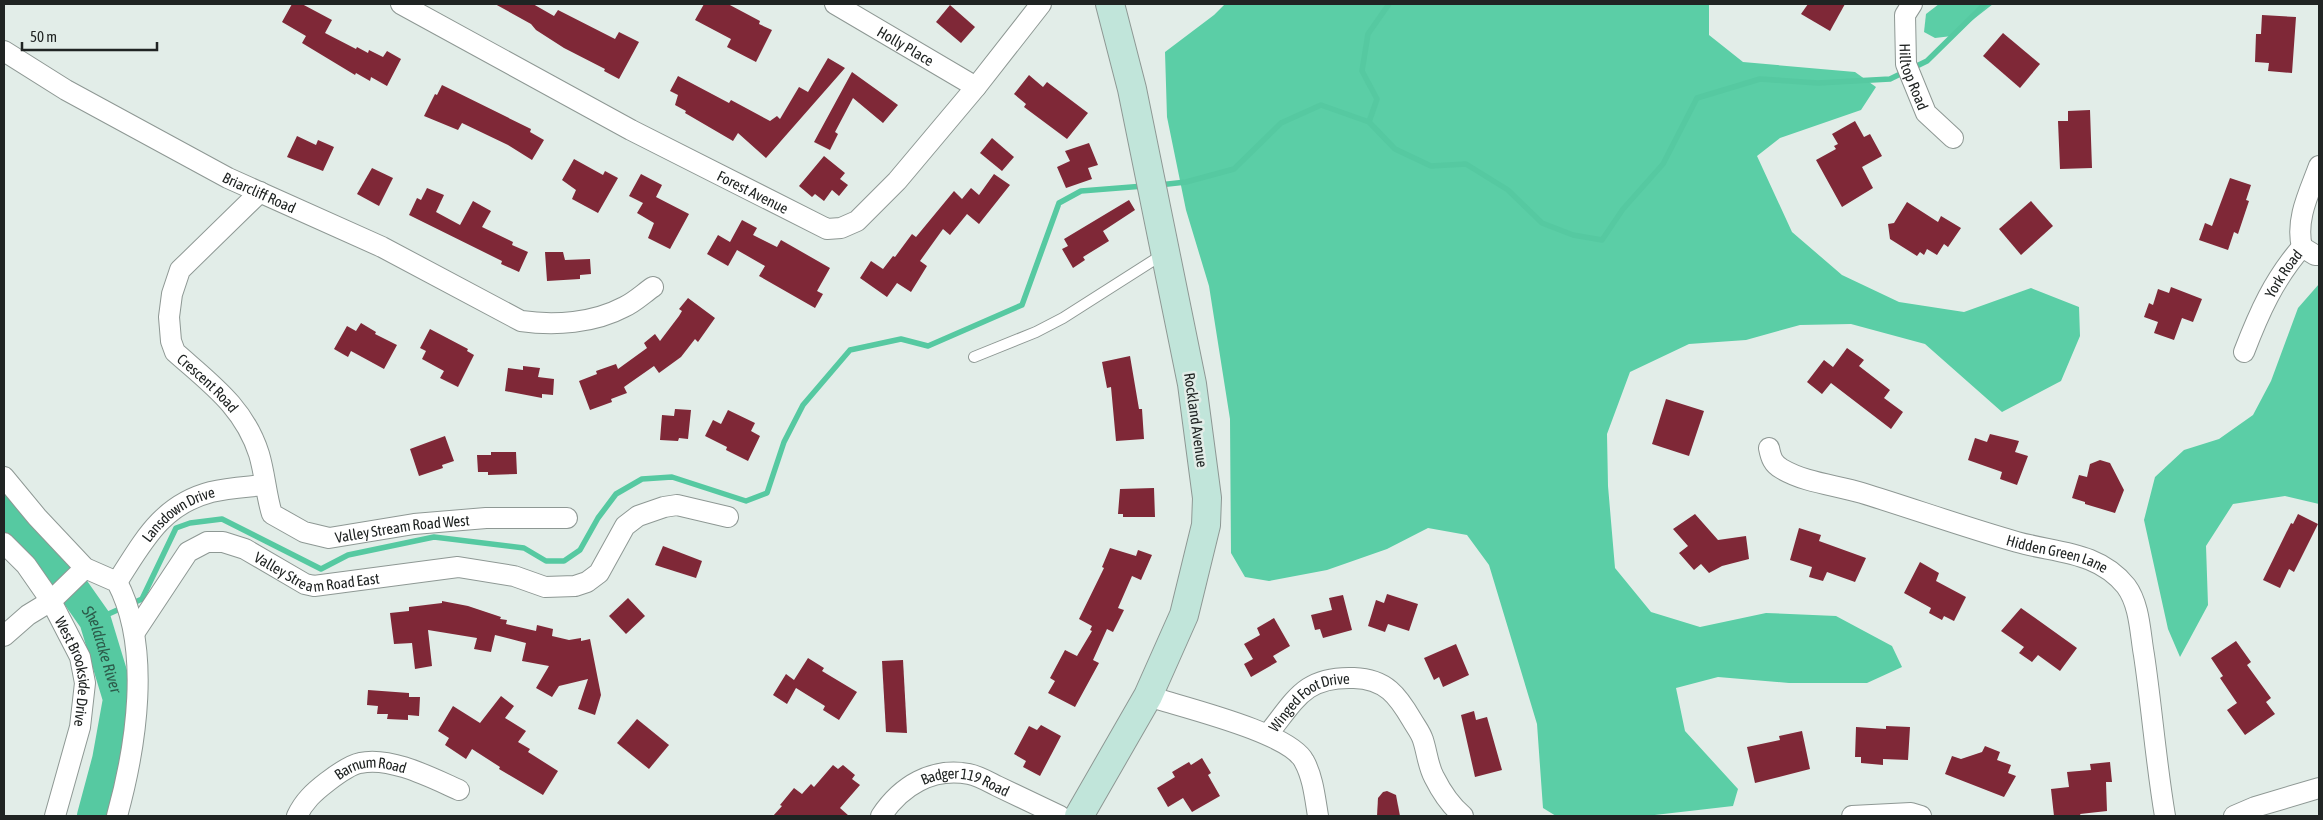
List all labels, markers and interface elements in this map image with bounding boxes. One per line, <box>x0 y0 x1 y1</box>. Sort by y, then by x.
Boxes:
scale bar <box>22 20 158 52</box>
street label: Holly Place <box>874 22 937 69</box>
text: 50 m <box>30 28 57 45</box>
street label: Hilltop Road <box>1897 43 1932 112</box>
street label: Forest Avenue <box>715 167 792 217</box>
street label: Briarcliff Road <box>220 168 299 216</box>
street label: York Road <box>2261 246 2305 300</box>
street label: Crescent Road <box>174 350 242 415</box>
street label: Rockland Avenue <box>1181 371 1211 469</box>
street label: Lansdown Drive <box>138 483 216 545</box>
street label: Valley Stream Road West <box>334 511 470 545</box>
street label: Hidden Green Lane <box>2005 531 2112 576</box>
street label: Valley Stream Road East <box>251 548 380 595</box>
water label: Sheldrake River <box>78 601 126 696</box>
street label: West Brookside Drive <box>52 614 94 728</box>
street label: Winged Foot Drive <box>1265 669 1350 735</box>
street label: Barnum Road <box>331 753 409 783</box>
street label: Badger 119 Road <box>918 764 1013 799</box>

